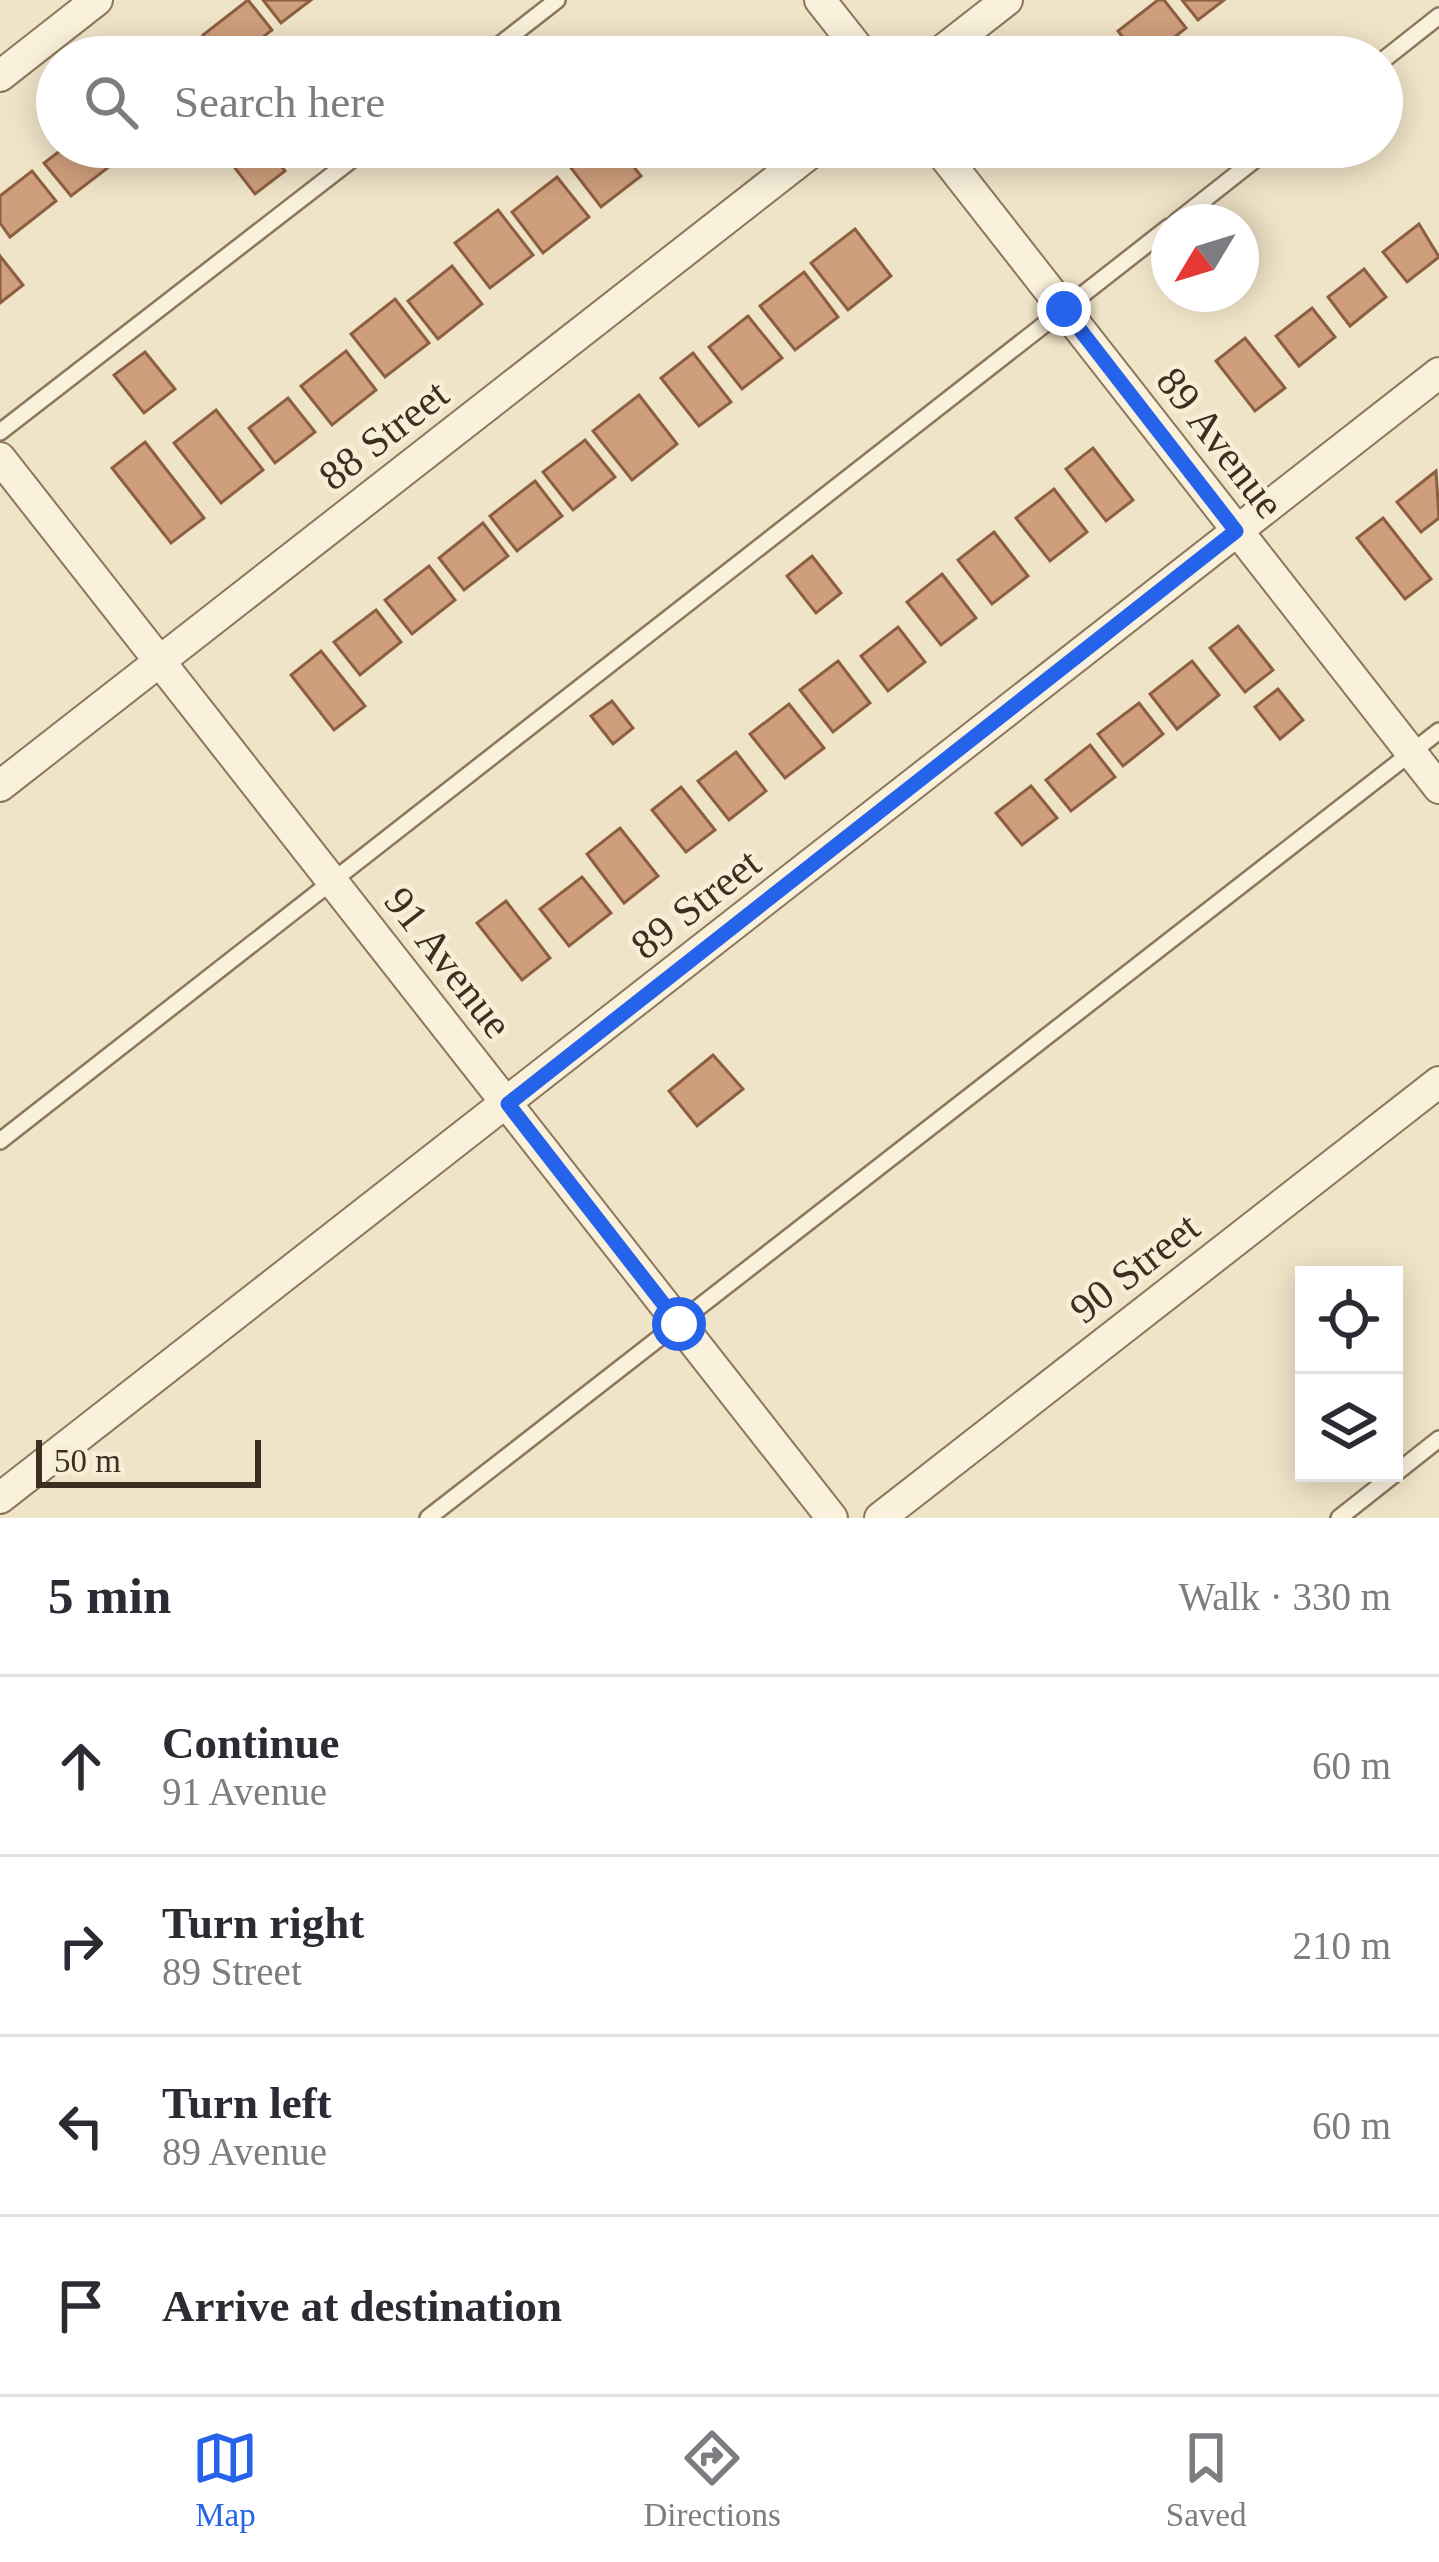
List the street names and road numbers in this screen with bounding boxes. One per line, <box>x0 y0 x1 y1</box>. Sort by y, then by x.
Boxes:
street label: 89 Avenue <box>1147 358 1293 527</box>
street label: 88 Street <box>310 370 457 499</box>
street label: 89 Street <box>622 839 769 968</box>
street label: 91 Avenue <box>375 878 521 1047</box>
street label: 90 Street <box>1061 1203 1208 1332</box>

